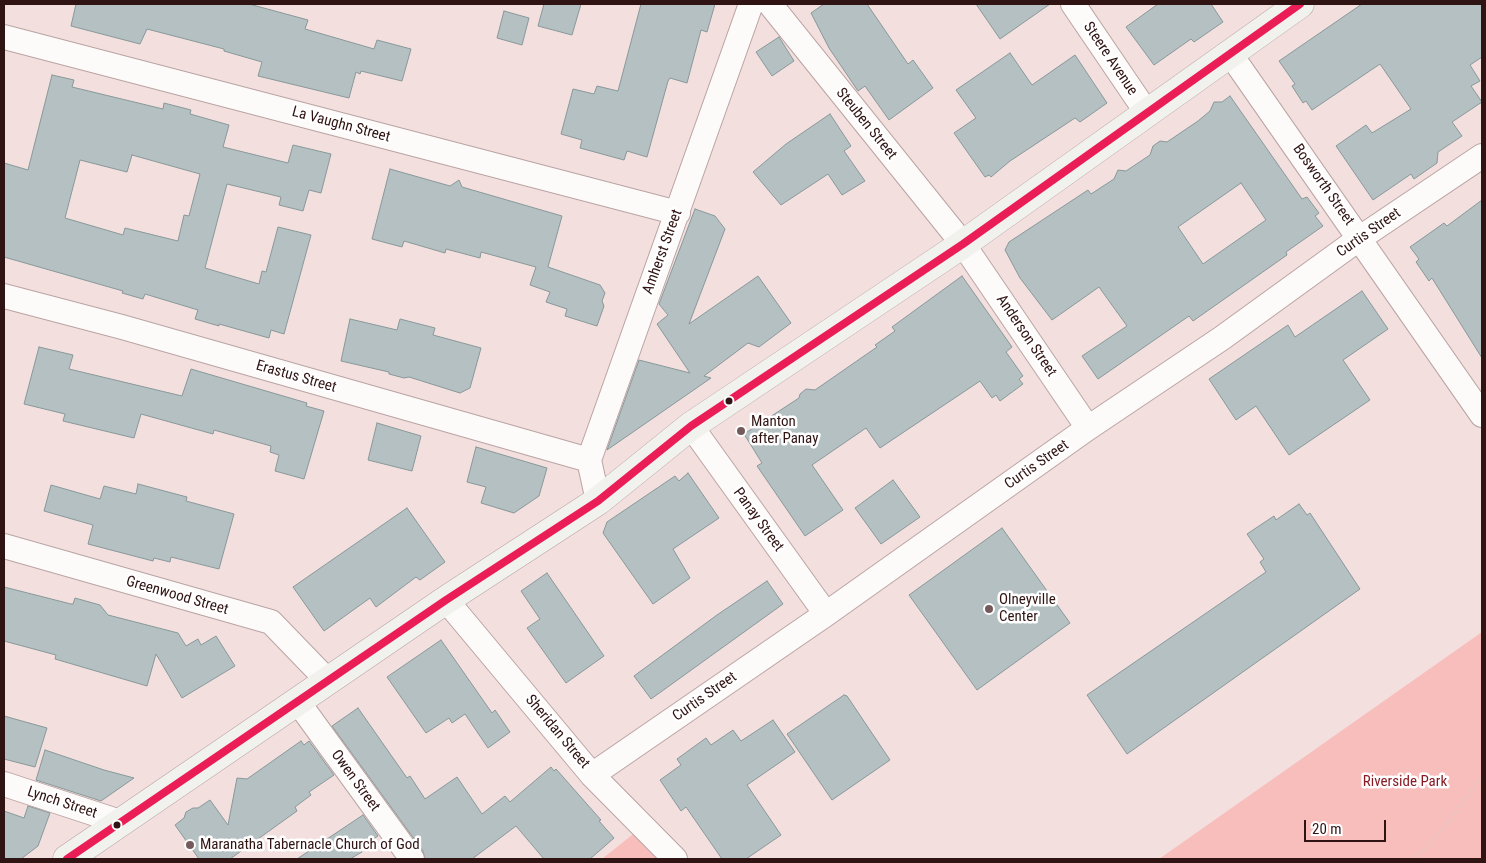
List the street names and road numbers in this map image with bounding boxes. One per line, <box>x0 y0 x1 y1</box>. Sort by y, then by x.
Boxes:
street label: Steere Avenue <box>1079 19 1141 99</box>
street label: Steuben Street <box>832 85 900 163</box>
street label: La Vaughn Street <box>290 103 392 147</box>
street label: Bosworth Street <box>1288 141 1358 229</box>
street label: Curtis Street <box>1334 204 1404 262</box>
street label: Amherst Street <box>639 207 687 297</box>
street label: Anderson Street <box>992 292 1060 380</box>
street label: Erastus Street <box>254 357 338 397</box>
street label: Curtis Street <box>1002 436 1072 494</box>
street label: Panay Street <box>729 485 787 555</box>
street label: Greenwood Street <box>124 573 230 619</box>
street label: Curtis Street <box>670 668 740 726</box>
street label: Sheridan Street <box>521 692 593 772</box>
street label: Owen Street <box>327 747 383 815</box>
street label: Lynch Street <box>25 783 99 823</box>

